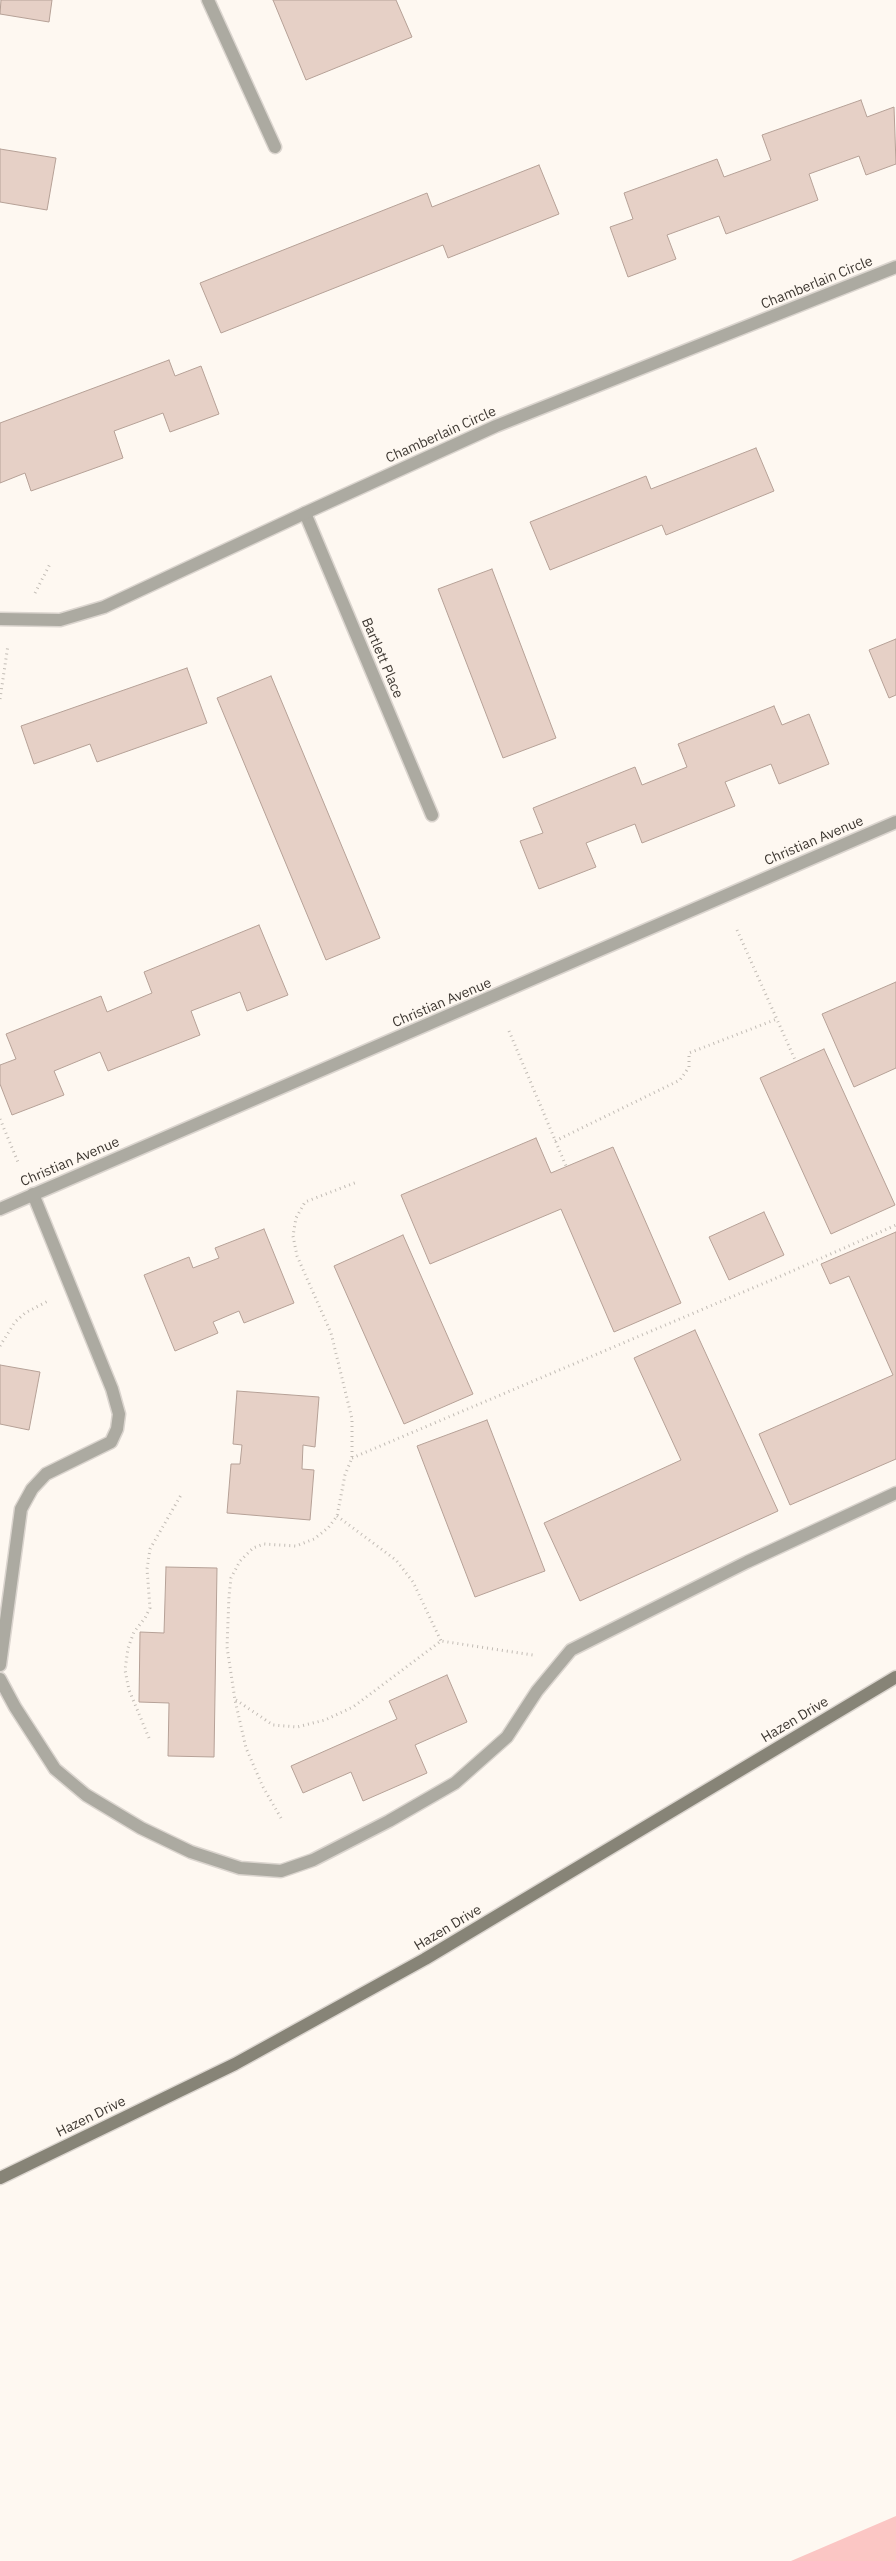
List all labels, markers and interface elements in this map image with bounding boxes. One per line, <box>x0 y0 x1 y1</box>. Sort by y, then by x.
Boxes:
street label: Chamberlain Circle <box>759 253 875 313</box>
street label: Chamberlain Circle <box>383 403 499 467</box>
street label: Bartlett Place <box>358 615 406 701</box>
street label: Christian Avenue <box>762 813 866 869</box>
street label: Christian Avenue <box>390 975 494 1031</box>
street label: Christian Avenue <box>18 1134 122 1190</box>
street label: Hazen Drive <box>758 1693 832 1747</box>
street label: Hazen Drive <box>411 1901 485 1955</box>
street label: Hazen Drive <box>54 2093 128 2141</box>

